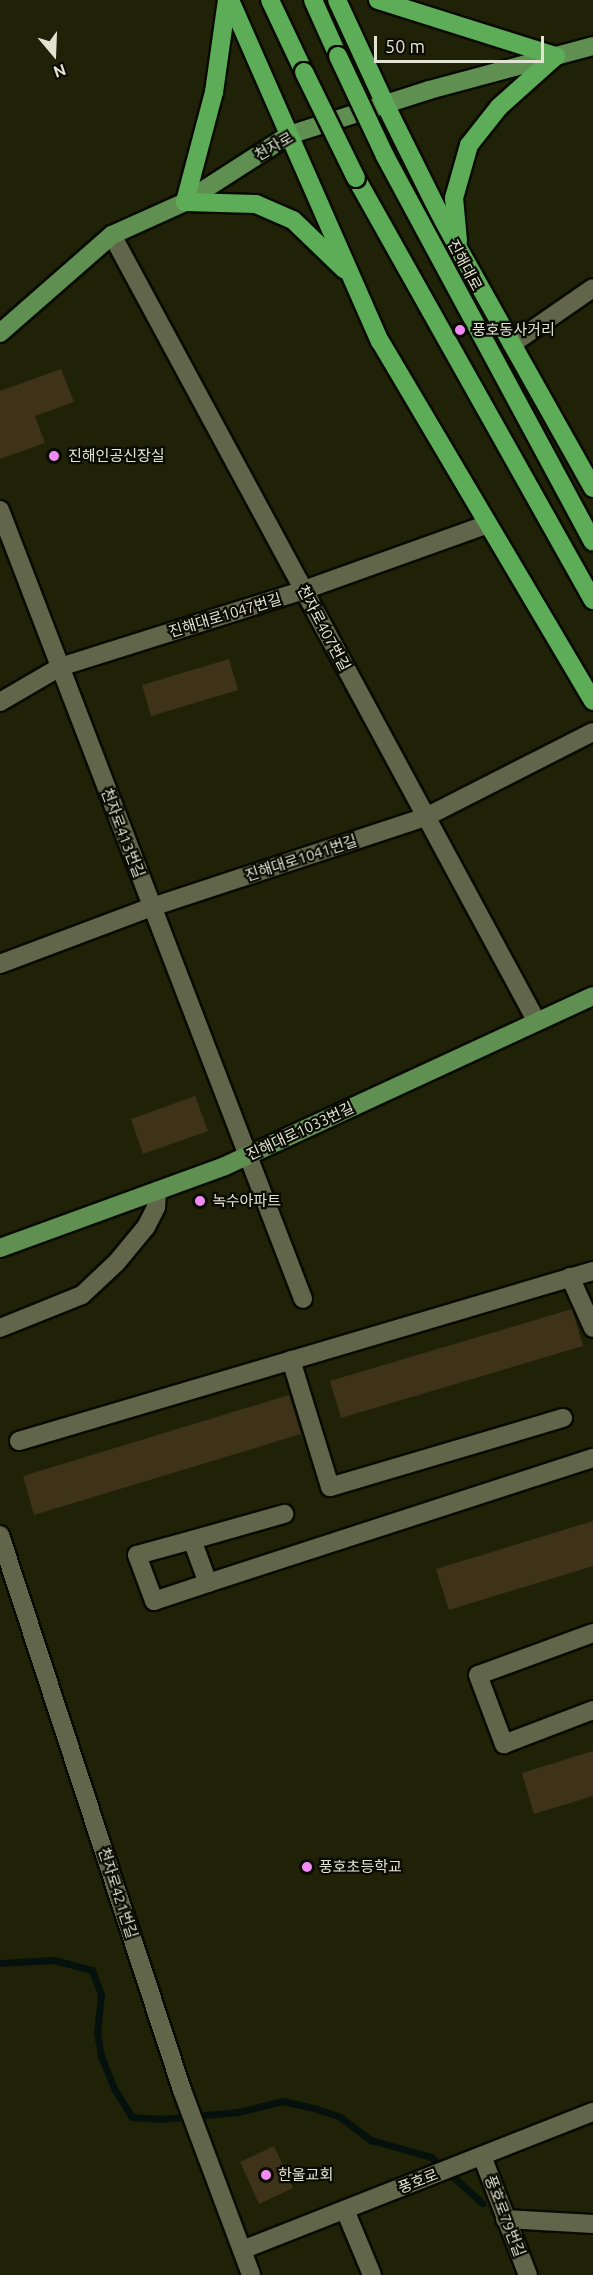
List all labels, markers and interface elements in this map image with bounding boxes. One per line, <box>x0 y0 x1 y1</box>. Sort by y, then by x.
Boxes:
north arrow <box>24 24 84 84</box>
scale bar <box>377 24 546 62</box>
text: 50 m <box>385 36 425 56</box>
text: N <box>51 61 68 81</box>
street label: 천자로 <box>252 128 296 164</box>
street label: 진해대로 <box>444 236 486 294</box>
place label: 풍호동사거리 <box>472 321 555 339</box>
marker: 풍호동사거리 <box>453 323 467 337</box>
marker: 진해인공신장실 <box>45 447 63 465</box>
place label: 진해인공신장실 <box>68 447 165 465</box>
street label: 천자로407번길 <box>294 582 354 674</box>
street label: 진해대로1047번길 <box>167 589 283 641</box>
street label: 천자로413번길 <box>98 786 148 880</box>
street label: 진해대로1041번길 <box>243 831 359 885</box>
street label: 진해대로1033번길 <box>243 1098 357 1164</box>
place label: 녹수아파트 <box>212 1192 281 1210</box>
marker: 녹수아파트 <box>193 1194 207 1208</box>
street label: 천자로421번길 <box>95 1845 141 1941</box>
place label: 풍호초등학교 <box>319 1858 402 1876</box>
marker: 풍호초등학교 <box>300 1860 314 1874</box>
street label: 풍호로 <box>395 2165 441 2197</box>
place label: 한울교회 <box>278 2166 333 2184</box>
marker: 한울교회 <box>259 2168 273 2182</box>
street label: 풍호로79번길 <box>481 2173 529 2259</box>

